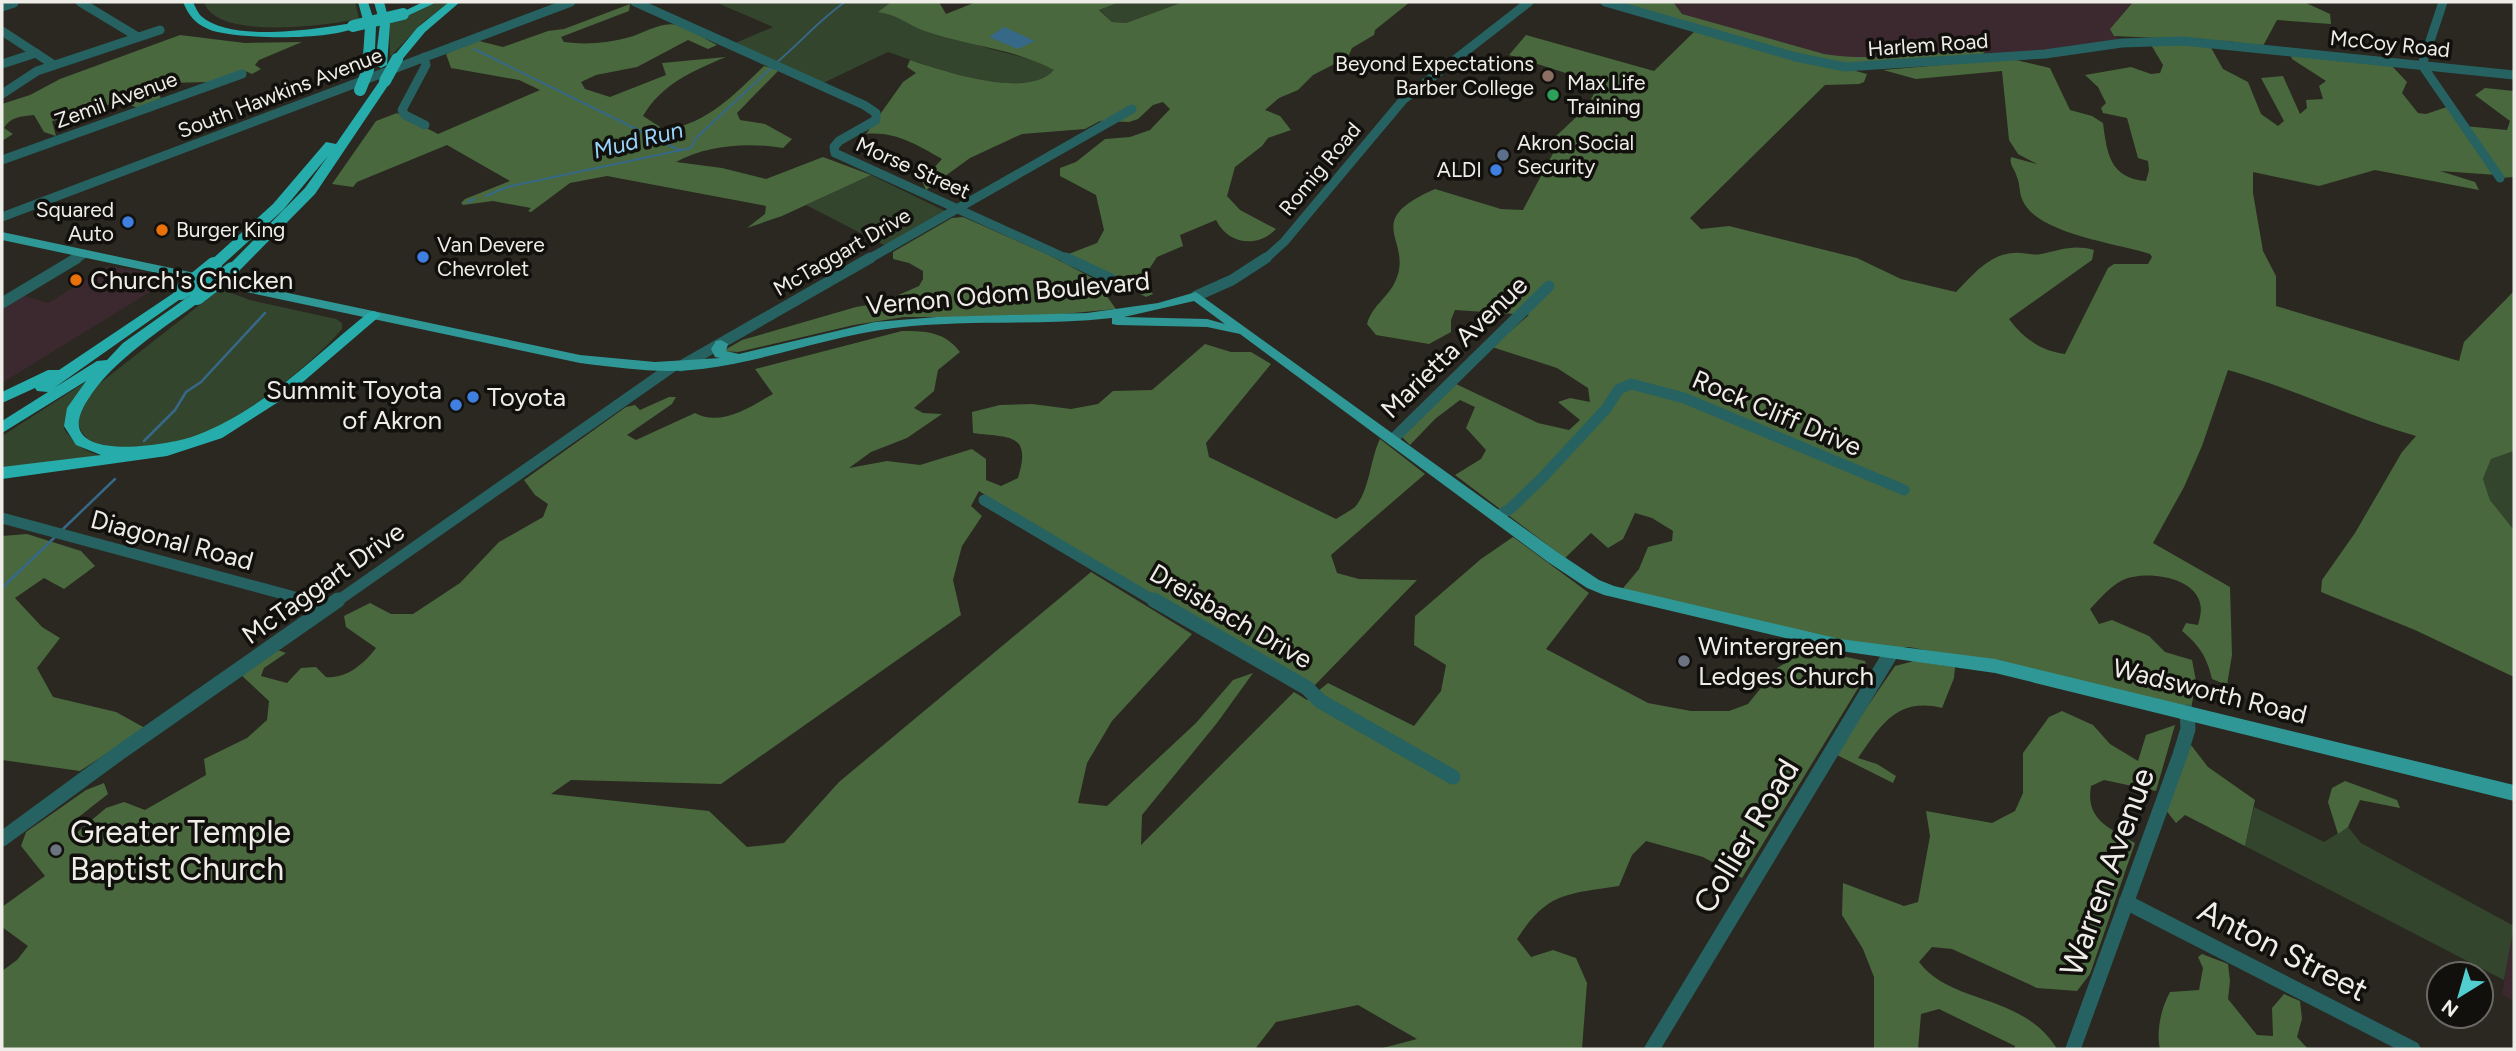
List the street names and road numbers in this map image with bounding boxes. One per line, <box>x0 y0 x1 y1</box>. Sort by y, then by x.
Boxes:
street label: McCoy Road <box>2329 25 2451 62</box>
street label: Harlem Road <box>1867 28 1989 61</box>
street label: South Hawkins Avenue <box>174 42 386 143</box>
street label: Zemil Avenue <box>51 66 180 133</box>
street label: Romig Road <box>1273 117 1366 220</box>
street label: Morse Street <box>852 131 974 204</box>
street label: McTaggart Drive <box>769 202 915 301</box>
street label: Vernon Odom Boulevard <box>865 265 1151 321</box>
street label: Marietta Avenue <box>1374 269 1534 425</box>
street label: Rock Cliff Drive <box>1688 363 1866 463</box>
street label: Diagonal Road <box>87 503 257 577</box>
street label: McTaggart Drive <box>236 515 410 651</box>
street label: Dreisbach Drive <box>1144 556 1318 676</box>
street label: Wadsworth Road <box>2110 651 2310 731</box>
street label: Collier Road <box>1685 752 1807 920</box>
street label: Warren Avenue <box>2052 763 2162 981</box>
street label: Anton Street <box>2192 891 2374 1009</box>

